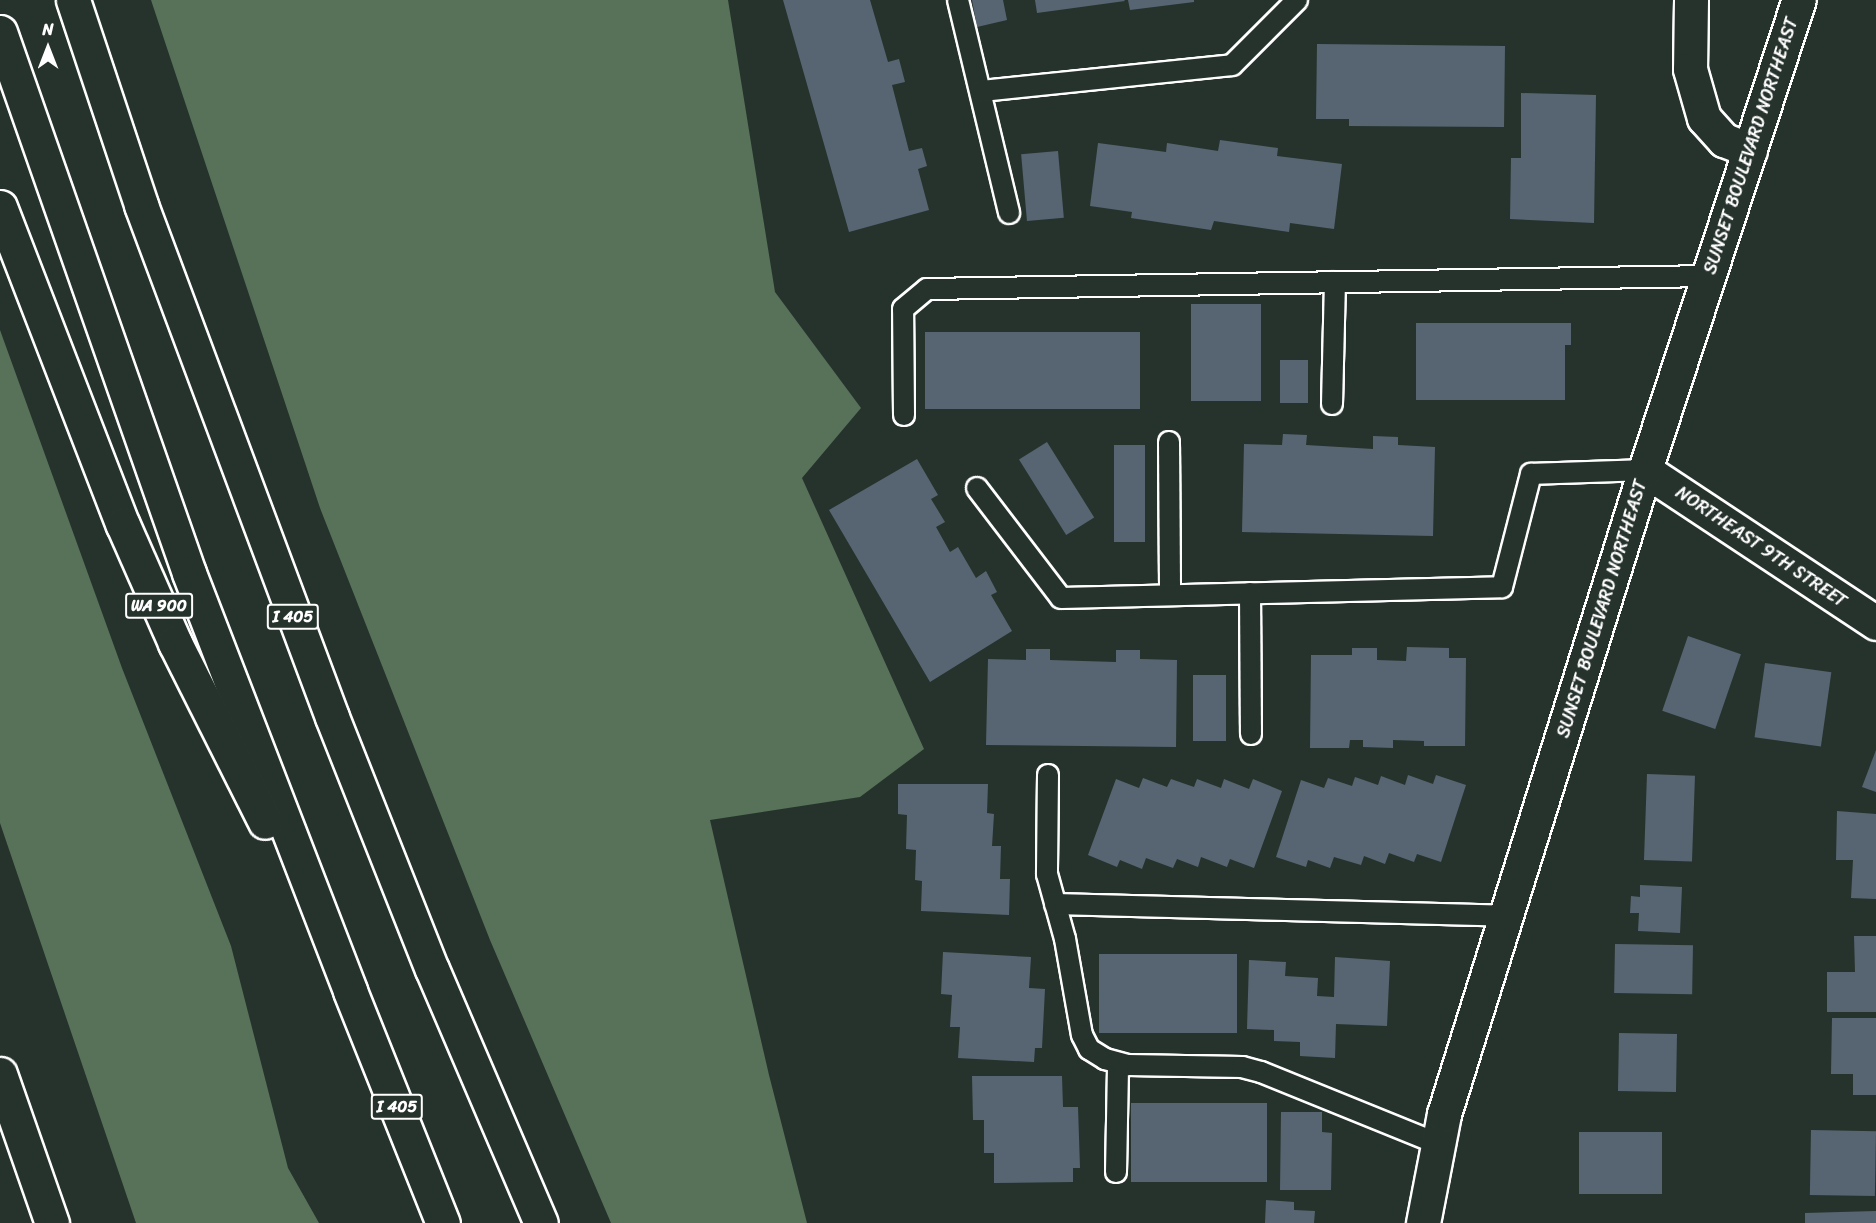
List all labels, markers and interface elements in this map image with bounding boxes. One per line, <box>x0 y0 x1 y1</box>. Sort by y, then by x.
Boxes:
street label: SUNSET BOULEVARD NORTHEAST <box>1699 14 1803 278</box>
text: N <box>42 15 54 44</box>
north arrow <box>18 18 78 78</box>
street label: SUNSET BOULEVARD NORTHEAST <box>1552 476 1652 742</box>
street label: NORTHEAST 9TH STREET <box>1671 481 1851 613</box>
road number: WA 900 <box>124 593 194 619</box>
road number: I 405 <box>266 604 320 630</box>
road number: I 405 <box>370 1094 424 1120</box>

